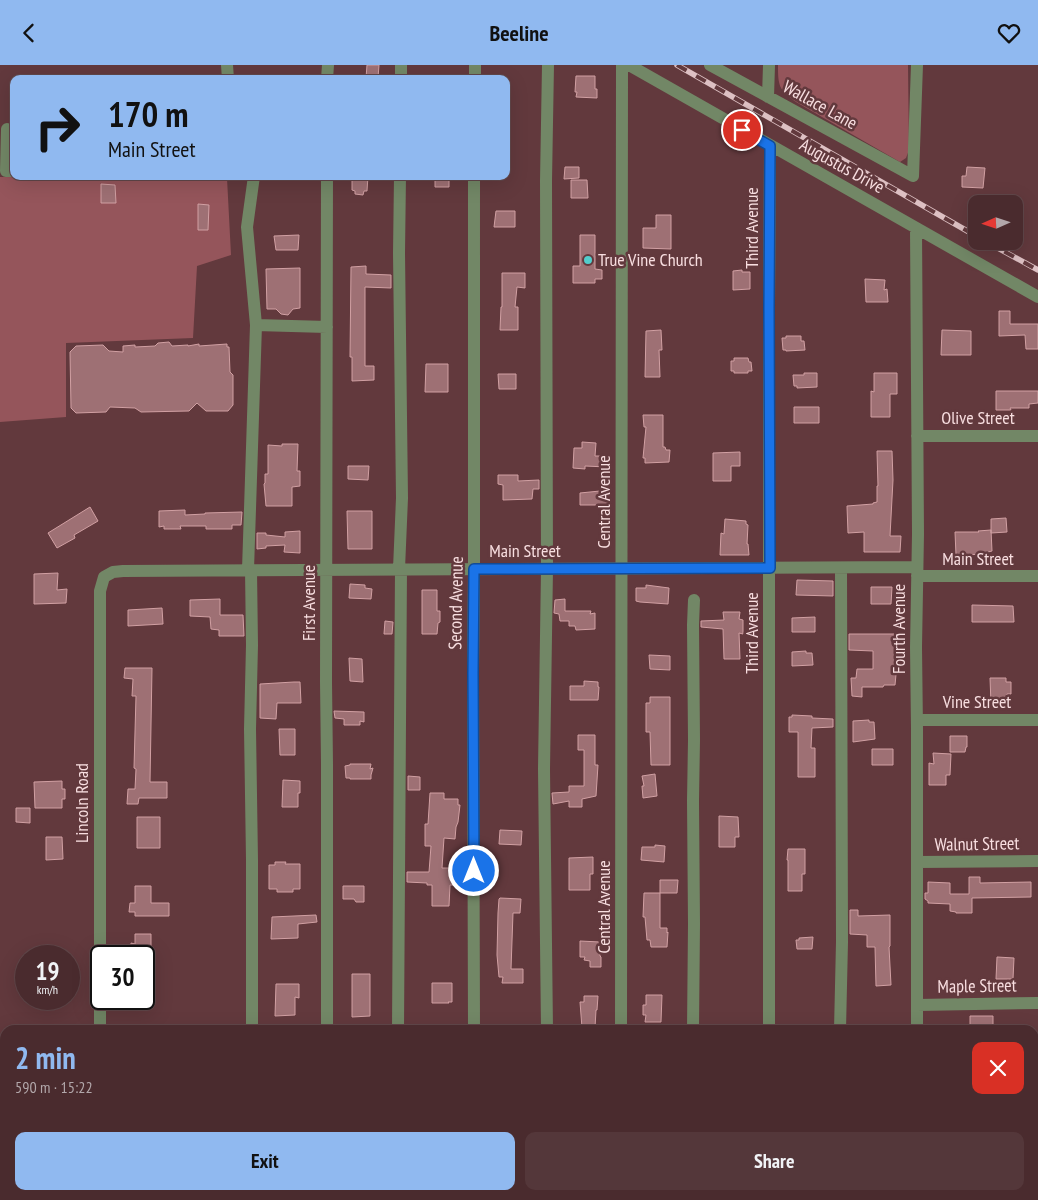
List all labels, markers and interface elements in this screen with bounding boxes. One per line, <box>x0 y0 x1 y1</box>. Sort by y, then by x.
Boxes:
icon: back <box>15 19 43 47</box>
text: Beeline <box>489 19 549 47</box>
icon: heart <box>995 19 1023 47</box>
street label: Wallace Lane <box>779 75 861 134</box>
text: 170 m <box>108 91 189 137</box>
icon: right <box>25 95 90 160</box>
pin <box>721 109 763 151</box>
icon: arrive <box>728 116 756 144</box>
street label: Augustus Drive <box>796 133 889 198</box>
text: Main Street <box>108 135 195 163</box>
street label: Third Avenue <box>740 187 763 269</box>
north arrow <box>968 195 1022 250</box>
map controls <box>968 195 1023 250</box>
place label: True Vine Church <box>598 248 703 271</box>
marker: True Vine Church <box>582 254 594 266</box>
street label: Olive Street <box>941 406 1015 429</box>
street label: Central Avenue <box>592 455 615 549</box>
street label: Main Street <box>489 539 561 562</box>
street label: Main Street <box>942 547 1014 570</box>
street label: Second Avenue <box>443 556 468 650</box>
street label: First Avenue <box>297 565 320 641</box>
street label: Fourth Avenue <box>887 584 910 674</box>
street label: Third Avenue <box>740 592 763 674</box>
street label: Vine Street <box>942 690 1011 713</box>
street label: Lincoln Road <box>70 763 93 843</box>
street label: Walnut Street <box>934 831 1020 856</box>
position arrow <box>447 844 499 896</box>
street label: Central Avenue <box>592 860 615 954</box>
speed limit sign: 30 <box>90 945 155 1010</box>
text: 19 <box>36 955 59 987</box>
street label: Maple Street <box>937 973 1017 998</box>
text: km/h <box>37 982 58 997</box>
text: 2 min <box>15 1038 76 1077</box>
button: close <box>972 1042 1024 1094</box>
text: 590 m · 15:22 <box>15 1077 93 1097</box>
button: Exit <box>15 1132 515 1190</box>
button: Share <box>525 1132 1024 1190</box>

